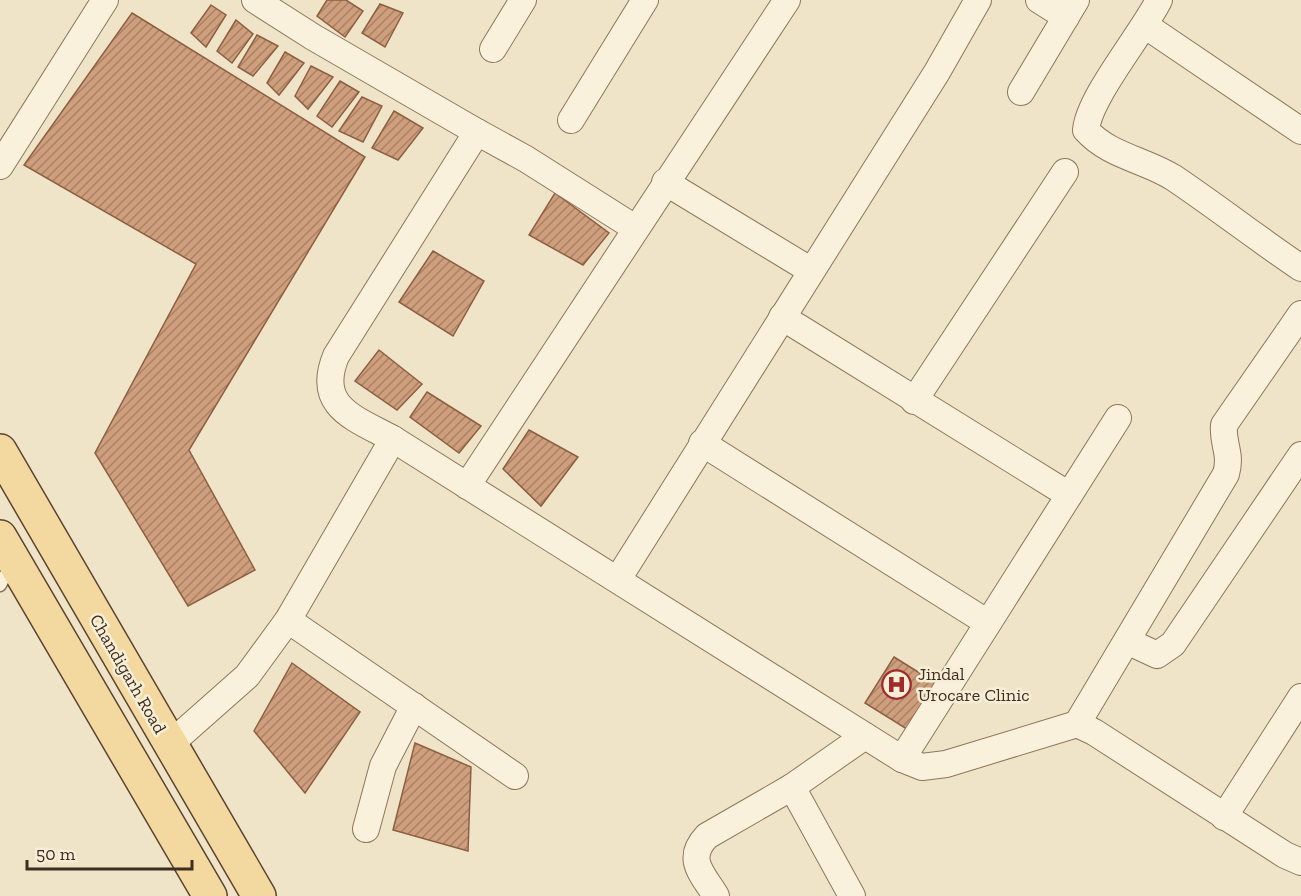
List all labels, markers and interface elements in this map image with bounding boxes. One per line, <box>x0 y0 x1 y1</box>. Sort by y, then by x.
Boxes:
street label: Chandigarh Road <box>85 610 171 738</box>
place label: Jindal Urocare Clinic <box>918 663 1030 706</box>
hospital icon: Jindal Urocare Clinic <box>881 668 913 700</box>
scale bar <box>27 833 192 871</box>
text: 50 m <box>36 843 76 865</box>

